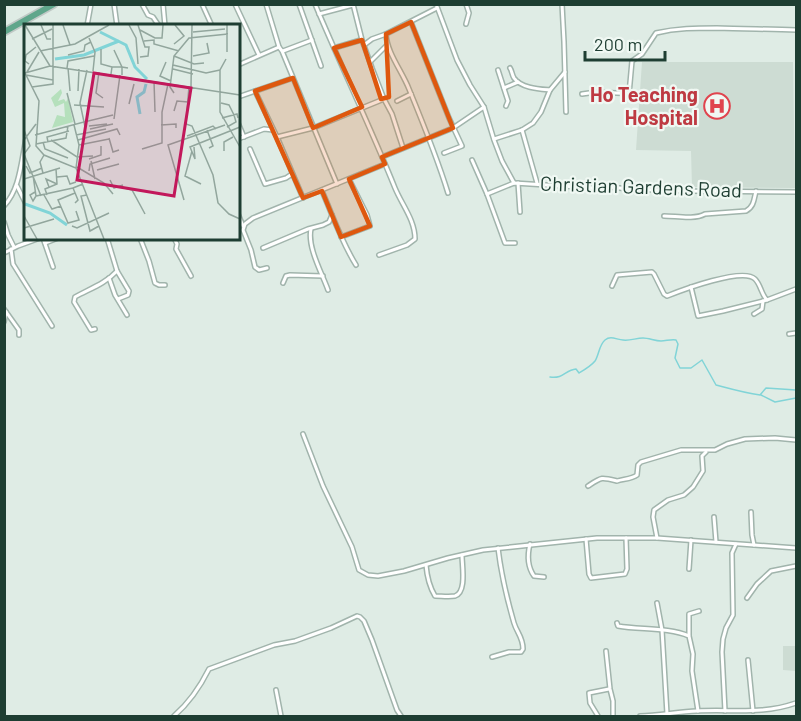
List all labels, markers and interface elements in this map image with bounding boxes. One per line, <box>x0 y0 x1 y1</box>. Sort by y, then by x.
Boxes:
inset map <box>24 24 240 240</box>
scale bar <box>585 24 664 62</box>
text: 200 m <box>594 33 642 55</box>
place label: Ho Teaching Hospital <box>590 82 698 129</box>
hospital icon: Ho Teaching Hospital <box>702 91 732 121</box>
street label: Christian Gardens Road <box>540 170 742 202</box>

